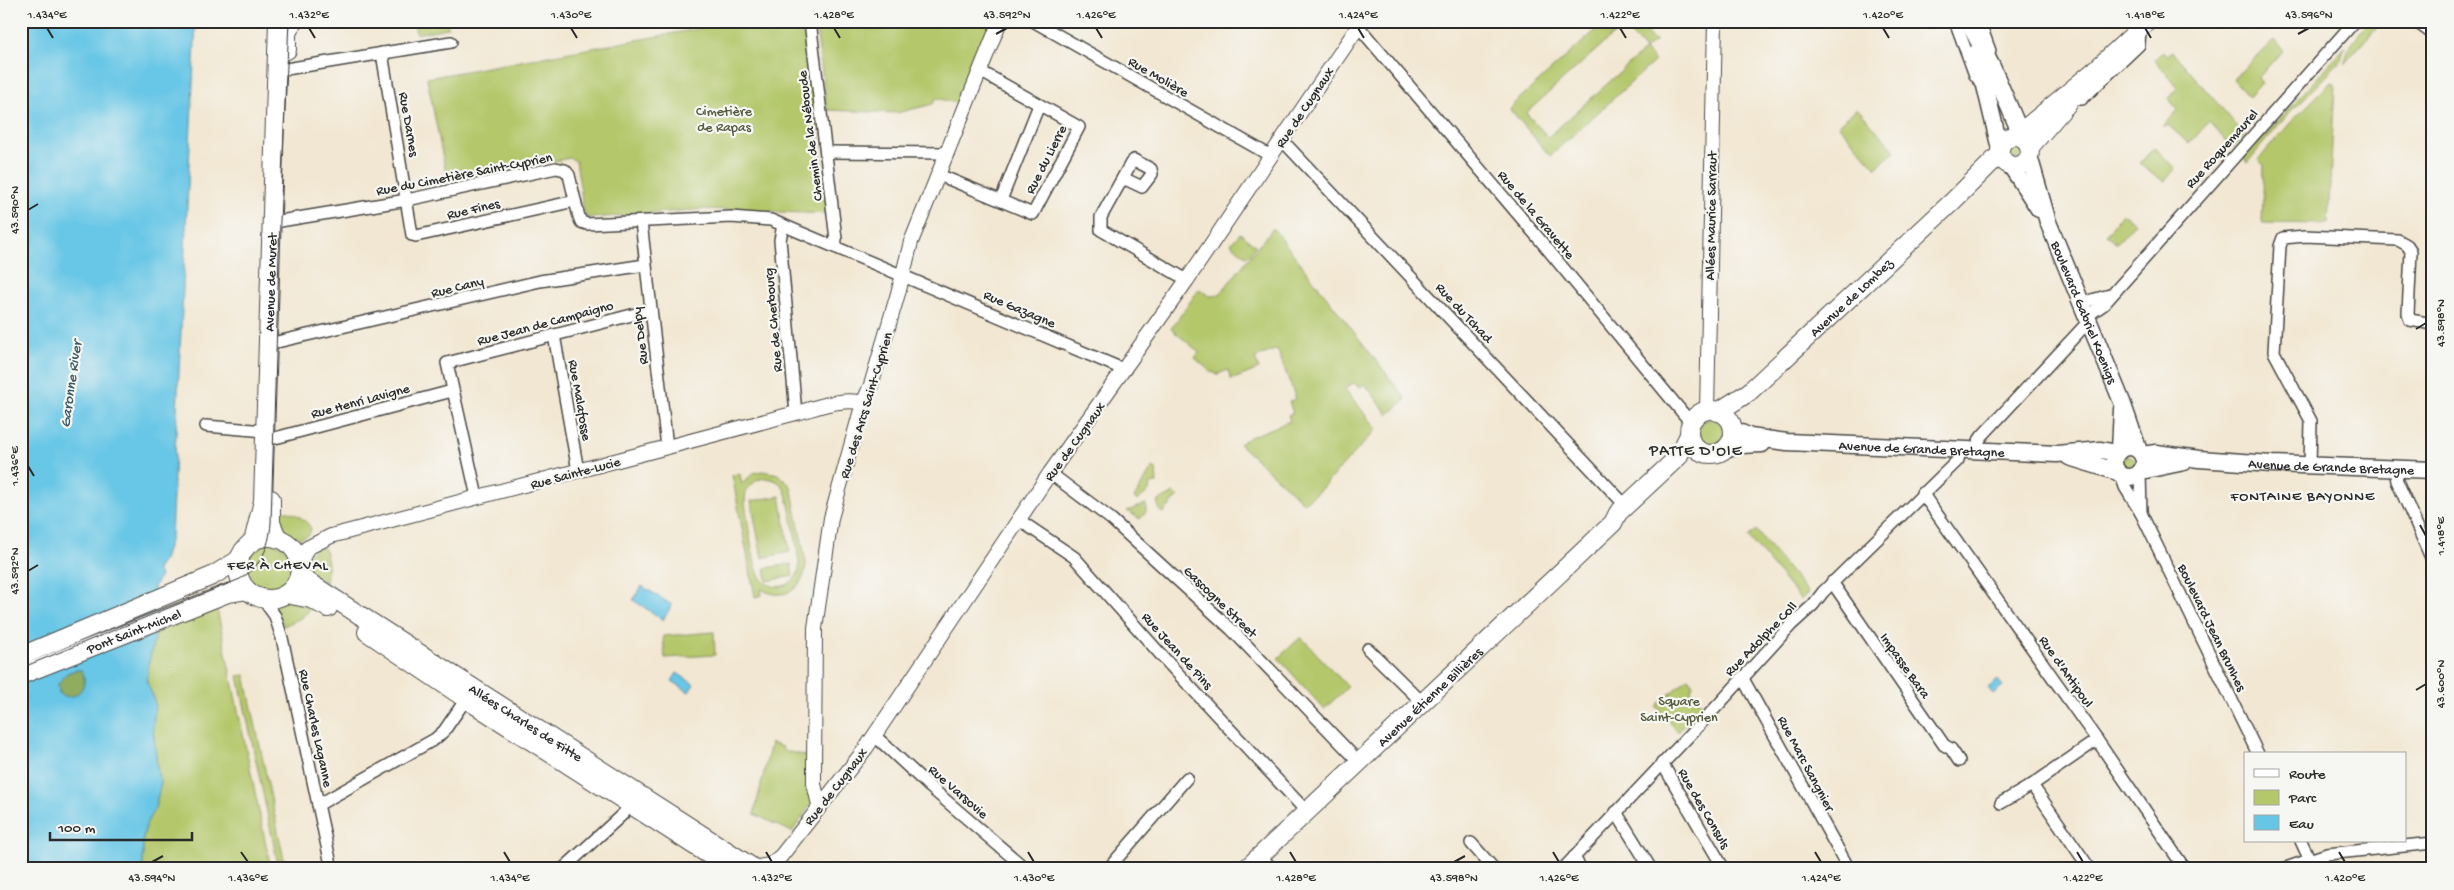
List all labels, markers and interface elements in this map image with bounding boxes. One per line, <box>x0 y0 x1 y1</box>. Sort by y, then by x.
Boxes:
text: 1.434°E <box>26 9 67 23</box>
text: 1.432°E <box>288 9 329 23</box>
text: 1.430°E <box>550 9 592 23</box>
text: 1.428°E <box>813 9 854 23</box>
text: 43.592°N <box>983 9 1031 23</box>
text: 1.426°E <box>1075 9 1116 23</box>
text: 1.424°E <box>1338 9 1378 23</box>
text: 1.422°E <box>1600 9 1640 23</box>
text: 1.420°E <box>1862 9 1903 23</box>
text: 1.418°E <box>2125 9 2165 23</box>
text: 43.596°N <box>2285 9 2333 23</box>
street label: Rue Molière <box>1125 54 1192 103</box>
street label: Rue de Cugnaux <box>1273 64 1340 152</box>
street label: Chemin de la Néboude <box>795 69 828 202</box>
street label: Rue Darnes <box>393 91 422 159</box>
park label: Cimetière de Rapas <box>696 104 753 137</box>
street label: Rue Roquemaurel <box>2183 107 2263 193</box>
street label: Rue du Lierre <box>1023 122 1072 197</box>
street label: Rue du Cimetière Saint-Cyprien <box>375 150 554 201</box>
street label: Allées Maurice Sarraut <box>1703 150 1722 281</box>
street label: Rue de la Gravette <box>1493 168 1578 264</box>
text: 43.590°N <box>9 186 23 234</box>
street label: Rue Fines <box>445 196 502 225</box>
street label: Avenue de Muret <box>262 232 282 332</box>
street label: Boulevard Gabriel Koenigs <box>2045 238 2120 388</box>
street label: Avenue de Lombez <box>1807 255 1898 342</box>
street label: Rue de Cherbourg <box>761 267 788 373</box>
street label: Rue Cany <box>430 274 486 303</box>
street label: Rue du Tchad <box>1431 280 1497 349</box>
street label: Rue Gazagne <box>980 287 1058 333</box>
street label: Rue Jean de Campaigno <box>476 298 616 351</box>
text: 43.598°N <box>2435 299 2449 347</box>
street label: Rue Delpy <box>630 306 653 365</box>
street label: Rue des Arcs Saint-Cyprien <box>837 330 898 481</box>
water label: Garonne River <box>57 337 87 429</box>
street label: Rue Malafosse <box>563 359 594 443</box>
street label: Rue Henri Lavigne <box>309 381 413 424</box>
street label: Rue de Cugnaux <box>1042 399 1111 485</box>
street label: Avenue de Grande Bretagne <box>1838 438 2006 463</box>
district label: PATTE D'OIE <box>1648 443 1743 462</box>
text: 1.436°E <box>9 446 23 487</box>
street label: Rue Sainte-Lucie <box>529 454 623 495</box>
street label: Avenue de Grande Bretagne <box>2248 456 2415 480</box>
district label: FONTAINE BAYONNE <box>2230 488 2375 506</box>
text: 1.418°E <box>2435 516 2449 556</box>
text: 43.592°N <box>9 547 23 595</box>
district label: FER À CHEVAL <box>226 557 329 575</box>
street label: Boulevard Jean Brunhes <box>2172 561 2249 695</box>
street label: Gascogne Street <box>1179 563 1261 643</box>
street label: Rue Adolphe Coll <box>1722 599 1802 681</box>
street label: Pont Saint-Michel <box>84 606 184 659</box>
street label: Rue Jean de Pins <box>1137 610 1216 694</box>
street label: Impasse Bara <box>1875 630 1934 704</box>
street label: Rue d'Antipoul <box>2034 633 2096 712</box>
street label: Avenue Étienne Billières <box>1375 644 1488 752</box>
text: 43.600°N <box>2435 660 2449 708</box>
street label: Rue Charles Laganne <box>294 668 336 790</box>
street label: Allées Charles de Fitte <box>465 681 585 767</box>
park label: Square Saint-Cyprien <box>1640 694 1718 727</box>
street label: Rue Marc Sangnier <box>1772 714 1838 816</box>
street label: Rue de Cugnaux <box>801 745 873 830</box>
legend <box>2244 752 2406 842</box>
street label: Rue Varsovie <box>924 762 991 824</box>
street label: Rue des Consuls <box>1673 766 1733 853</box>
text: Route <box>2289 766 2326 784</box>
text: Parc <box>2288 790 2317 808</box>
scale bar <box>50 810 192 842</box>
text: Eau <box>2289 816 2314 834</box>
text: 100 m <box>57 820 96 838</box>
text: 43.594°N <box>129 872 176 886</box>
text: 1.436°E <box>227 872 268 886</box>
text: 1.434°E <box>489 872 530 886</box>
text: 1.432°E <box>751 872 792 886</box>
text: 1.430°E <box>1013 872 1055 886</box>
text: 1.428°E <box>1275 872 1316 886</box>
text: 43.598°N <box>1430 872 1478 886</box>
text: 1.426°E <box>1538 872 1579 886</box>
text: 1.424°E <box>1801 872 1841 886</box>
text: 1.422°E <box>2063 872 2103 886</box>
text: 1.420°E <box>2324 872 2365 886</box>

